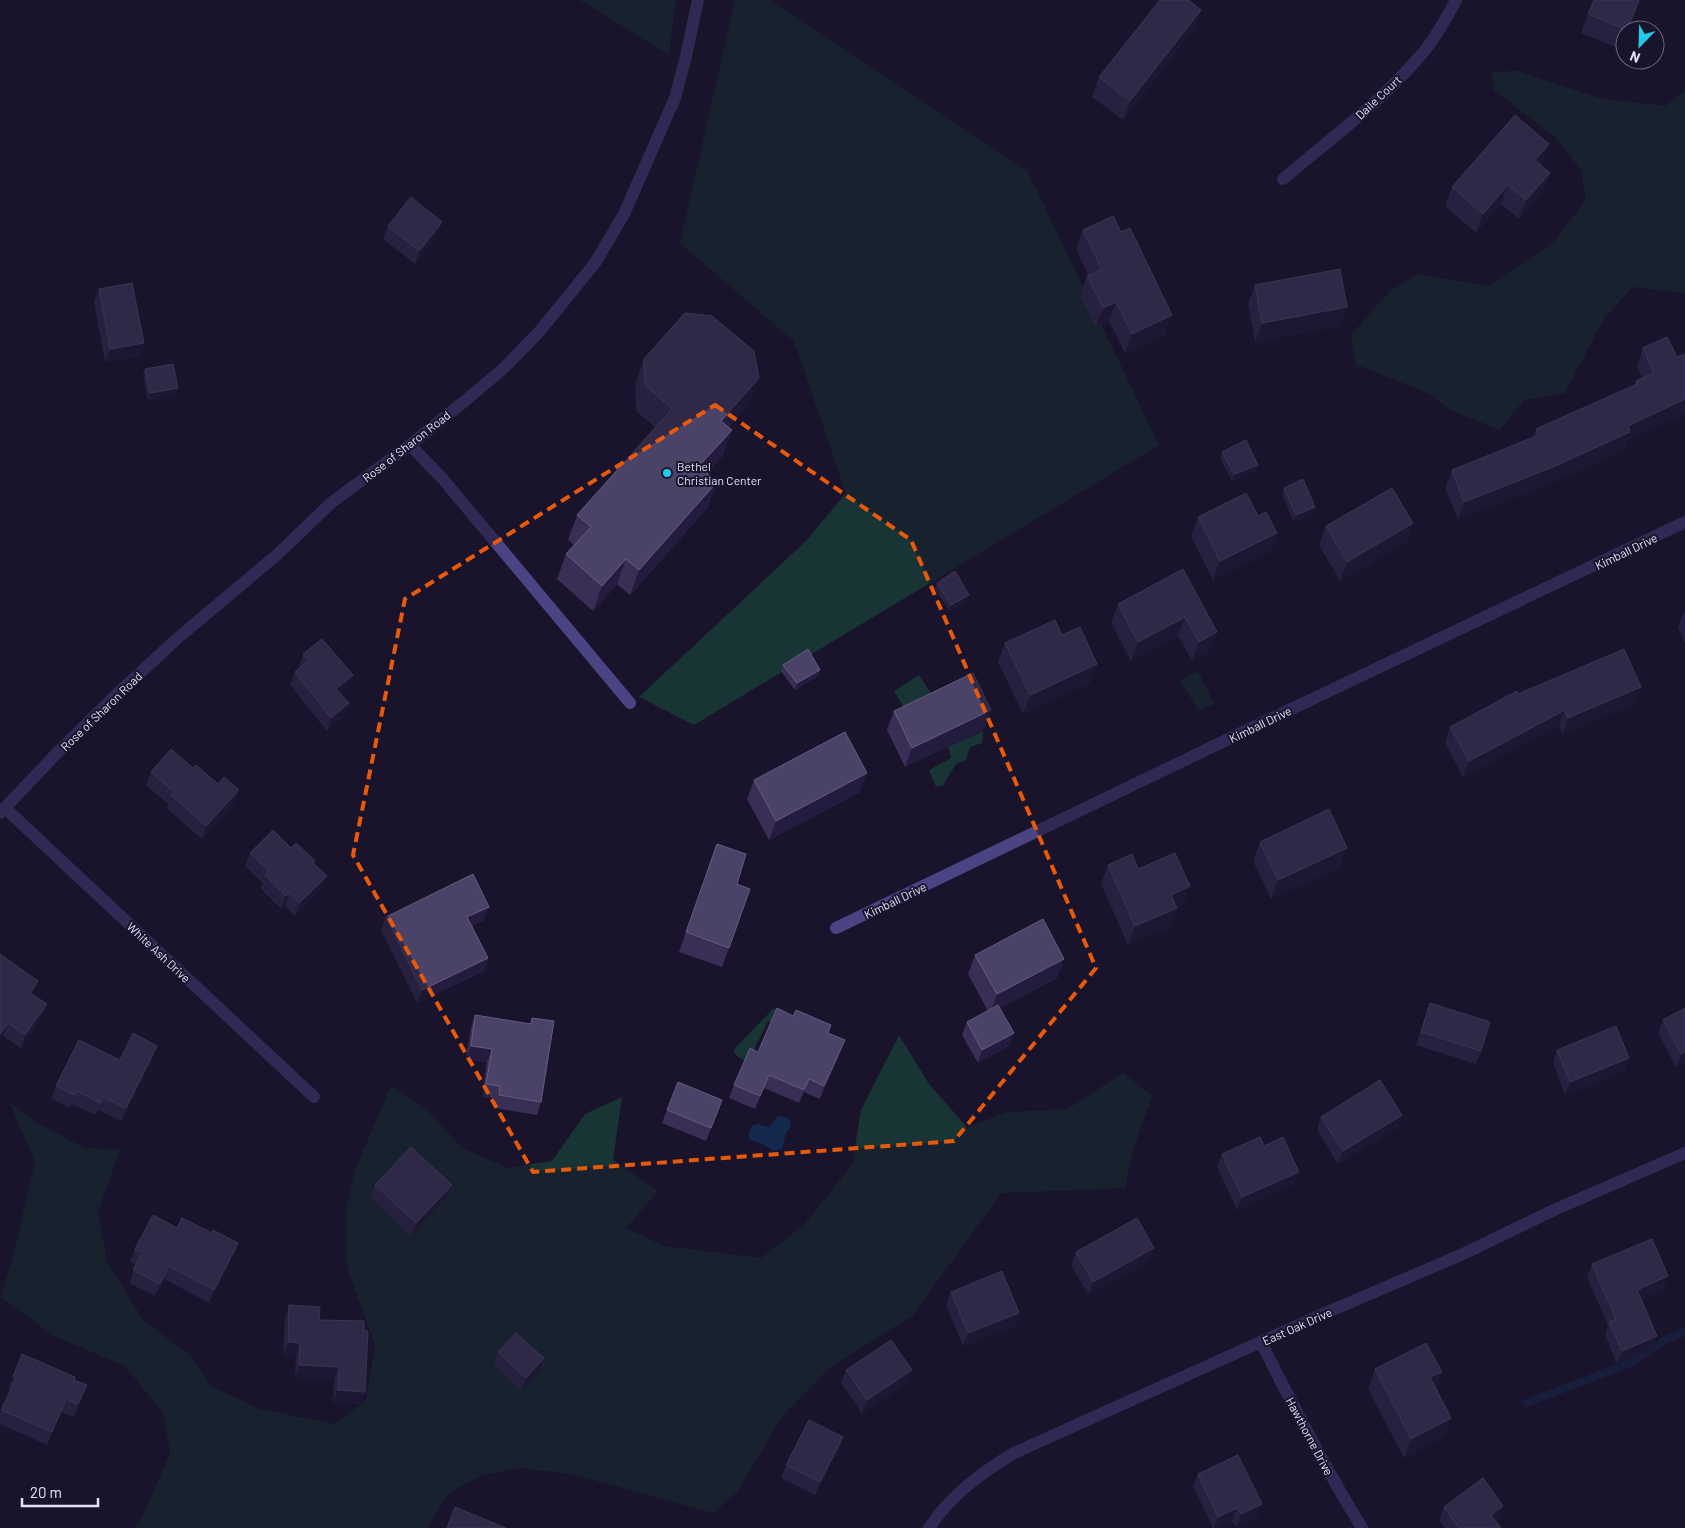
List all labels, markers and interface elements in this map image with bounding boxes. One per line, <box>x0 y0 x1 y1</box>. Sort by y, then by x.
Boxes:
north arrow <box>1615 20 1665 70</box>
text: N <box>1627 48 1642 67</box>
street label: Daile Court <box>1352 72 1404 122</box>
street label: Rose of Sharon Road <box>359 407 453 485</box>
place label: Bethel Christian Center <box>677 459 762 487</box>
marker: Bethel Christian Center <box>661 467 673 479</box>
street label: Kimball Drive <box>1593 530 1659 572</box>
street label: Rose of Sharon Road <box>58 669 144 753</box>
street label: Kimball Drive <box>1227 703 1293 745</box>
street label: Kimball Drive <box>862 879 928 921</box>
street label: White Ash Drive <box>124 919 194 985</box>
street label: East Oak Drive <box>1260 1304 1334 1348</box>
street label: Hawthorne Drive <box>1284 1395 1336 1477</box>
scale bar <box>22 1476 99 1508</box>
text: 20 m <box>30 1483 62 1501</box>

